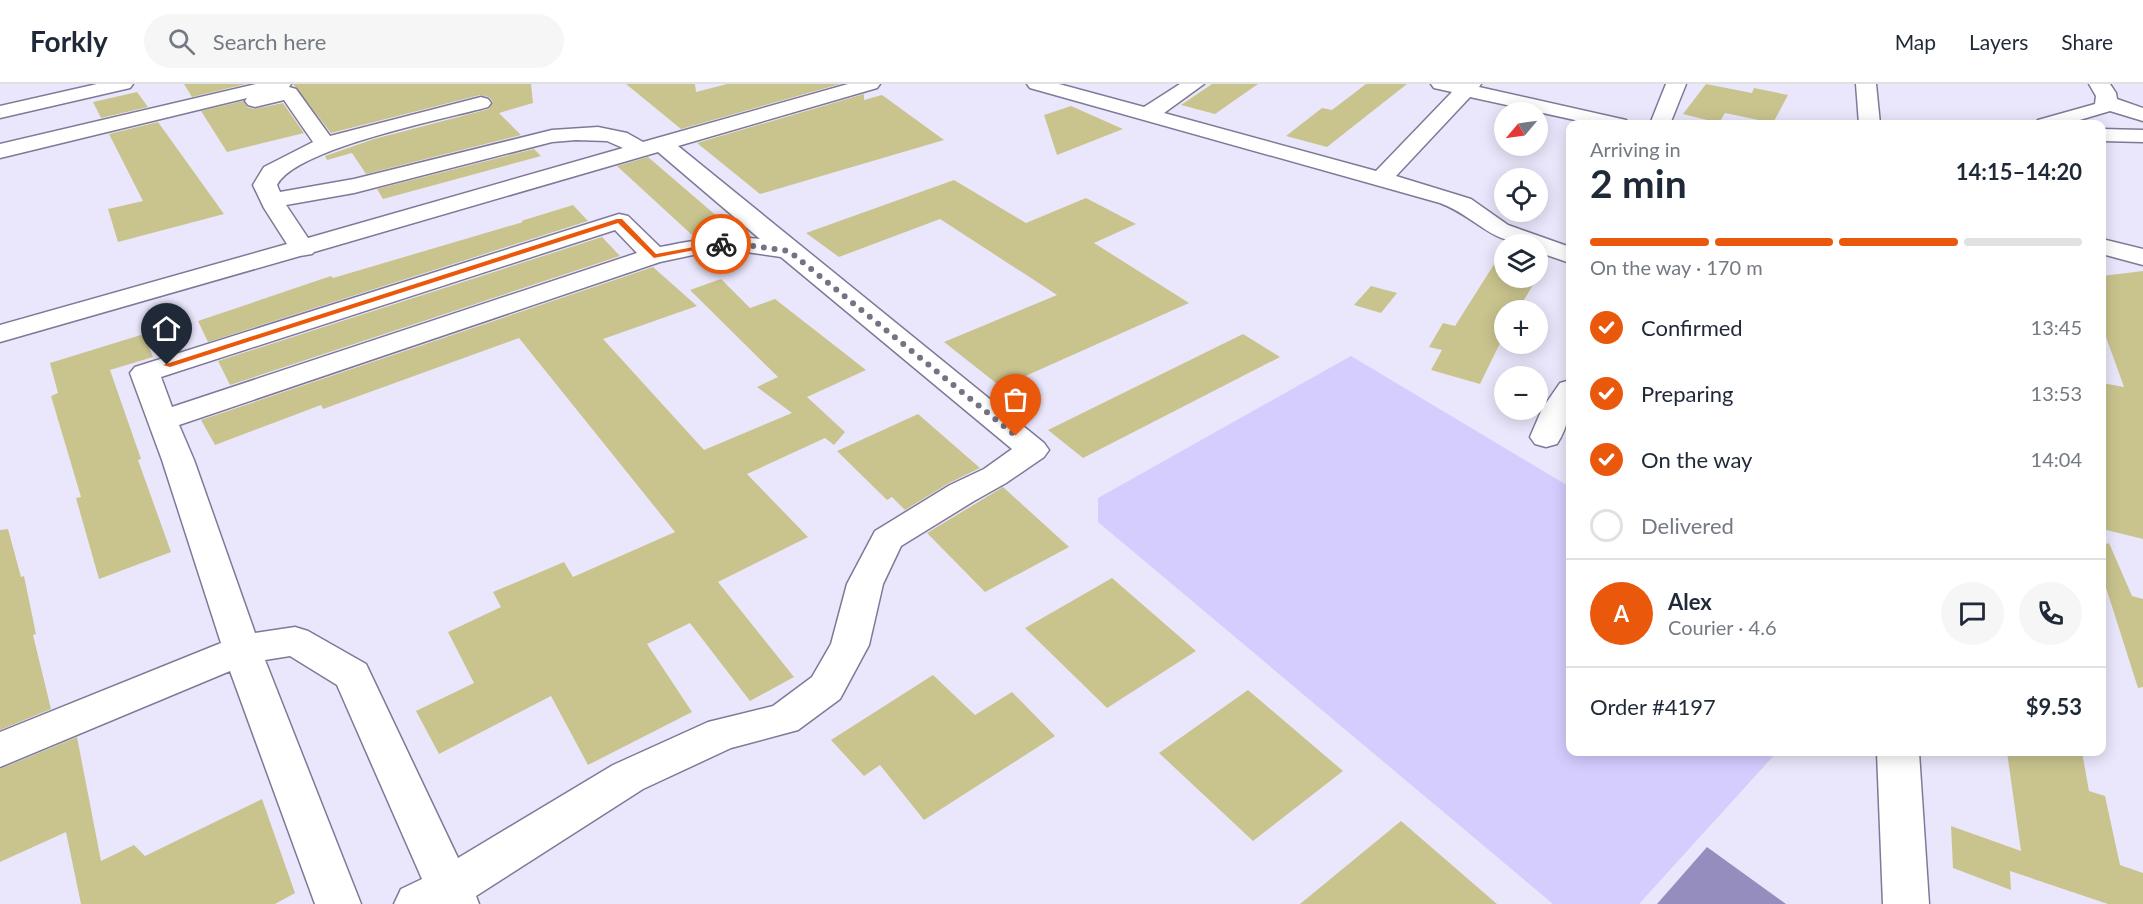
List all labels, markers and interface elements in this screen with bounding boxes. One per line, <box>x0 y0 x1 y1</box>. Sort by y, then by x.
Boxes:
search box <box>144 14 564 68</box>
text: Forkly <box>30 24 108 58</box>
icon: search <box>165 25 198 58</box>
text: Search here <box>213 28 326 55</box>
text: Map <box>1895 29 1936 54</box>
text: Layers <box>1969 29 2028 54</box>
text: Share <box>2061 29 2113 54</box>
north arrow <box>1494 102 1548 156</box>
map controls <box>1494 102 1548 420</box>
text: Arriving in <box>1590 137 1681 161</box>
text: 14:15–14:20 <box>1956 158 2082 185</box>
text: 2 min <box>1590 160 1687 206</box>
button: locate <box>1494 168 1548 222</box>
courier <box>691 214 751 274</box>
icon: bike <box>705 228 738 261</box>
button: layers <box>1494 234 1548 288</box>
text: On the way · 170 m <box>1590 255 1763 279</box>
button: + <box>1494 300 1548 354</box>
pin <box>141 303 192 365</box>
icon: check <box>1590 311 1623 344</box>
icon: home <box>150 312 183 345</box>
text: Confirmed <box>1641 314 1743 341</box>
text: 13:45 <box>2031 315 2082 339</box>
button: − <box>1494 366 1548 420</box>
pin <box>990 374 1041 436</box>
icon: check <box>1590 377 1623 410</box>
text: Preparing <box>1641 380 1733 407</box>
text: 13:53 <box>2031 381 2082 405</box>
icon: bag <box>999 383 1032 416</box>
icon: check <box>1590 443 1623 476</box>
text: On the way <box>1641 446 1752 473</box>
text: 14:04 <box>2031 447 2082 471</box>
text: Delivered <box>1641 512 1734 539</box>
button: chat <box>1941 582 2004 645</box>
button: phone <box>2019 582 2082 645</box>
text: Alex <box>1668 588 1712 615</box>
text: A <box>1614 600 1629 627</box>
text: Courier · 4.6 <box>1668 615 1777 639</box>
text: Order #4197 <box>1590 693 1716 720</box>
text: $9.53 <box>2026 693 2082 720</box>

